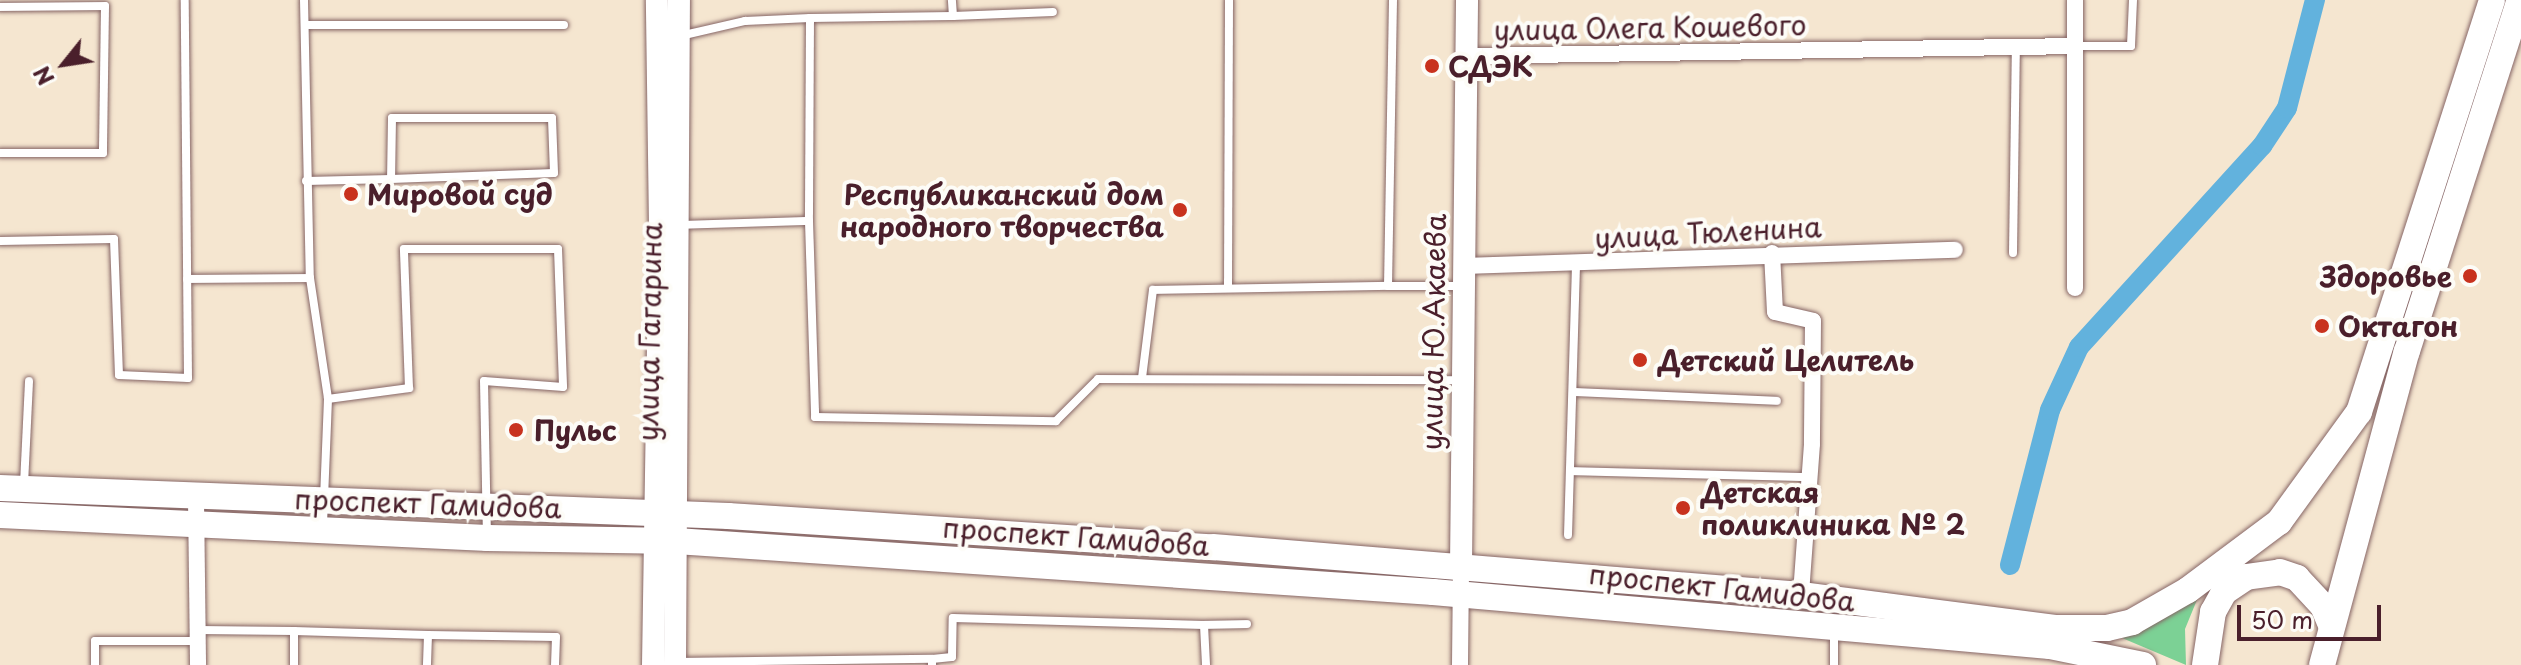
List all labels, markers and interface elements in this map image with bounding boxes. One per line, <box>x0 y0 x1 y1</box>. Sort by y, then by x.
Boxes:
street label: улица Олега Кошевого <box>1492 7 1808 47</box>
north arrow <box>24 24 104 104</box>
place label: СДЭК <box>1448 49 1533 83</box>
marker: СДЭК <box>1423 57 1441 75</box>
text: N <box>24 60 61 92</box>
place label: Мировой суд <box>367 177 553 211</box>
place label: Республиканский дом народного творчества <box>839 177 1164 243</box>
marker: Мировой суд <box>342 185 360 203</box>
marker: Республиканский дом народного творчества <box>1171 201 1189 219</box>
street label: улица Тюленина <box>1593 209 1823 255</box>
street label: улица Ю.Акаева <box>1414 213 1452 451</box>
street label: улица Гагарина <box>630 222 668 442</box>
place label: Здоровье <box>2320 259 2452 293</box>
marker: Здоровье <box>2459 265 2481 287</box>
place label: Октагон <box>2338 309 2458 343</box>
marker: Октагон <box>2313 317 2331 335</box>
place label: Детский Целитель <box>1658 343 1915 377</box>
marker: Детский Целитель <box>1629 349 1651 371</box>
place label: Пульс <box>534 413 617 447</box>
marker: Пульс <box>505 419 527 441</box>
place label: Детская поликлиника № 2 <box>1701 475 1965 541</box>
street label: проспект Гамидова <box>293 482 563 524</box>
marker: Детская поликлиника № 2 <box>1672 497 1694 519</box>
street label: проспект Гамидова <box>941 510 1211 562</box>
street label: проспект Гамидова <box>1586 556 1858 618</box>
scale bar <box>2241 589 2385 639</box>
text: 50 m <box>2251 601 2313 637</box>

